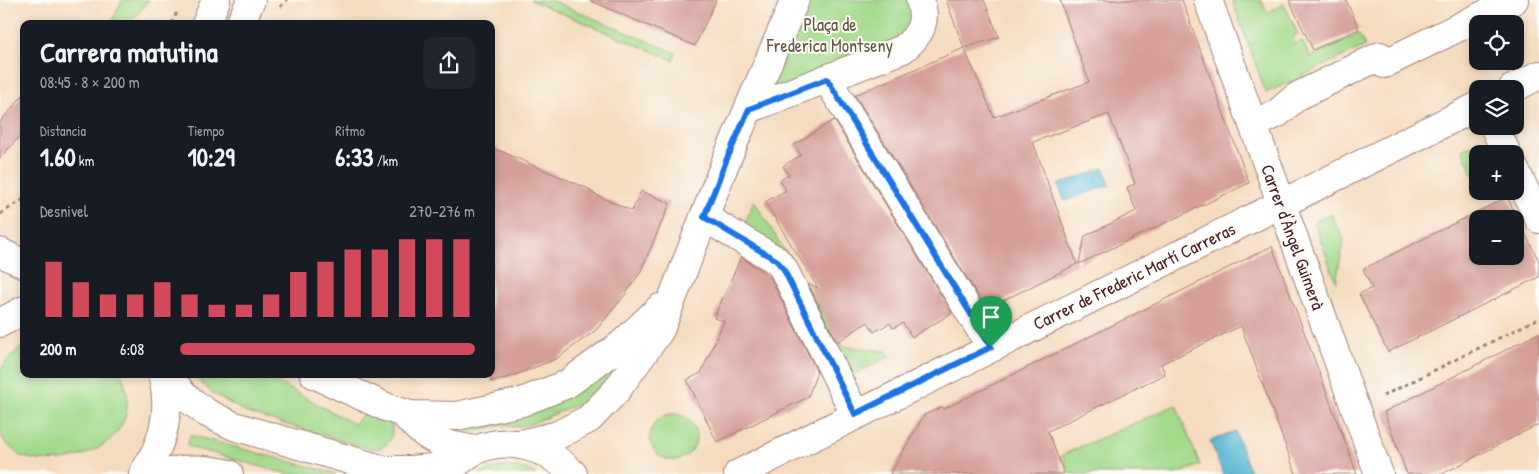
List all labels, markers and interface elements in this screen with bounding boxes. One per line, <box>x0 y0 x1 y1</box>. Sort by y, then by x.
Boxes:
park label: Plaça de Frederica Montseny <box>766 12 894 58</box>
map controls <box>1469 15 1524 265</box>
button: locate <box>1469 15 1524 70</box>
text: Carrera matutina <box>40 33 218 71</box>
button: share <box>423 37 475 89</box>
text: 08:45 · 8 × 200 m <box>40 71 140 93</box>
button: layers <box>1469 80 1524 135</box>
text: Distancia <box>40 121 86 140</box>
text: Tiempo <box>188 121 224 140</box>
text: Ritmo <box>335 121 365 140</box>
text: 1.60 <box>40 140 76 174</box>
text: 10:29 <box>188 140 235 174</box>
text: 6:33 <box>335 140 374 174</box>
button: + <box>1469 145 1524 200</box>
text: km <box>76 151 94 170</box>
text: /km <box>374 151 398 170</box>
street label: Carrer d'Àngel Guimerà <box>1255 161 1331 313</box>
text: Desnivel <box>40 200 88 222</box>
text: 270–276 m <box>409 200 475 222</box>
button: − <box>1469 210 1524 265</box>
street label: Carrer de Frederic Martí Carreras <box>1029 216 1239 336</box>
pin <box>970 296 1012 347</box>
icon: arrive <box>977 303 1005 331</box>
text: 200 m <box>40 338 76 360</box>
text: 6:08 <box>120 338 144 360</box>

